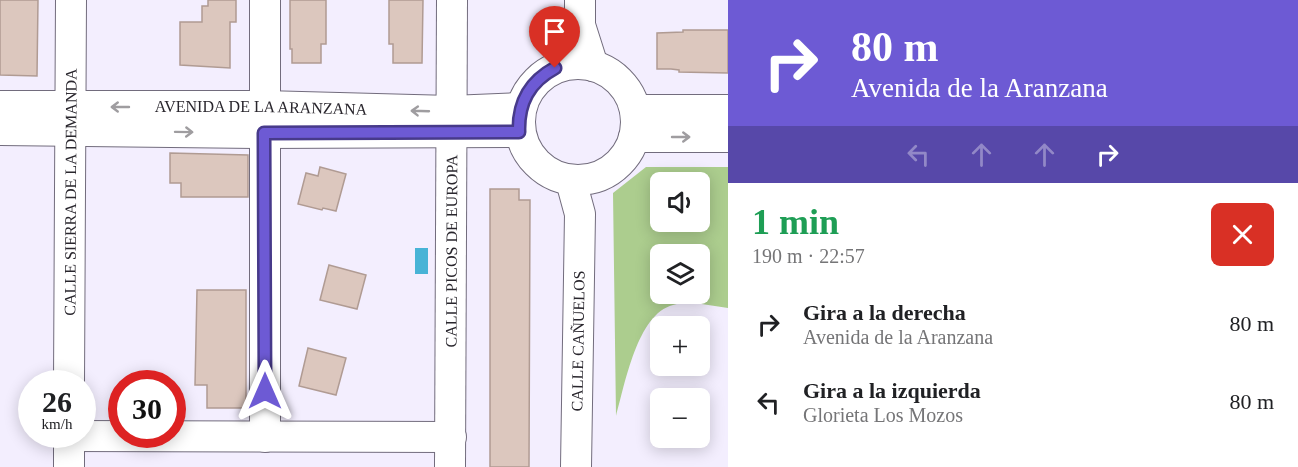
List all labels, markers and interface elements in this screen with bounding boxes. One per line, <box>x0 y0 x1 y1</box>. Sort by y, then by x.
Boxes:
pin <box>529 6 580 68</box>
icon: arrive <box>538 15 571 48</box>
icon: right <box>752 24 830 102</box>
text: 80 m <box>851 24 939 70</box>
street label: CALLE SIERRA DE LA DEMANDA <box>61 68 79 316</box>
text: Avenida de la Aranzana <box>851 73 1108 103</box>
street label: AVENIDA DE LA ARANZANA <box>155 97 368 117</box>
one-way arrow <box>111 101 131 113</box>
one-way arrow <box>411 105 431 116</box>
one-way arrow <box>174 126 194 138</box>
one-way arrow <box>671 131 691 143</box>
icon: left <box>902 138 935 171</box>
icon: ahead <box>965 138 998 171</box>
icon: ahead <box>1028 138 1061 171</box>
icon: right <box>1091 138 1124 171</box>
street label: CALLE PICOS DE EUROPA <box>442 154 460 347</box>
map controls <box>650 172 710 448</box>
button: sound <box>650 172 710 232</box>
text: 1 min <box>752 202 839 242</box>
button: close <box>1211 203 1274 266</box>
button: layers <box>650 244 710 304</box>
text: 190 m · 22:57 <box>752 245 865 267</box>
street label: CALLE CAÑUELOS <box>568 270 588 412</box>
text: Gira a la derecha <box>803 300 966 325</box>
icon: right <box>752 308 785 341</box>
text: 80 m <box>1229 311 1274 336</box>
button: + <box>650 316 710 376</box>
text: Avenida de la Aranzana <box>803 326 993 348</box>
position arrow <box>233 359 297 423</box>
speed limit sign: 30 <box>108 370 186 448</box>
text: Gira a la izquierda <box>803 378 981 403</box>
text: 26 <box>42 385 72 418</box>
icon: left <box>752 386 785 419</box>
button: − <box>650 388 710 448</box>
text: 80 m <box>1229 389 1274 414</box>
text: Glorieta Los Mozos <box>803 404 963 426</box>
text: km/h <box>42 416 72 432</box>

